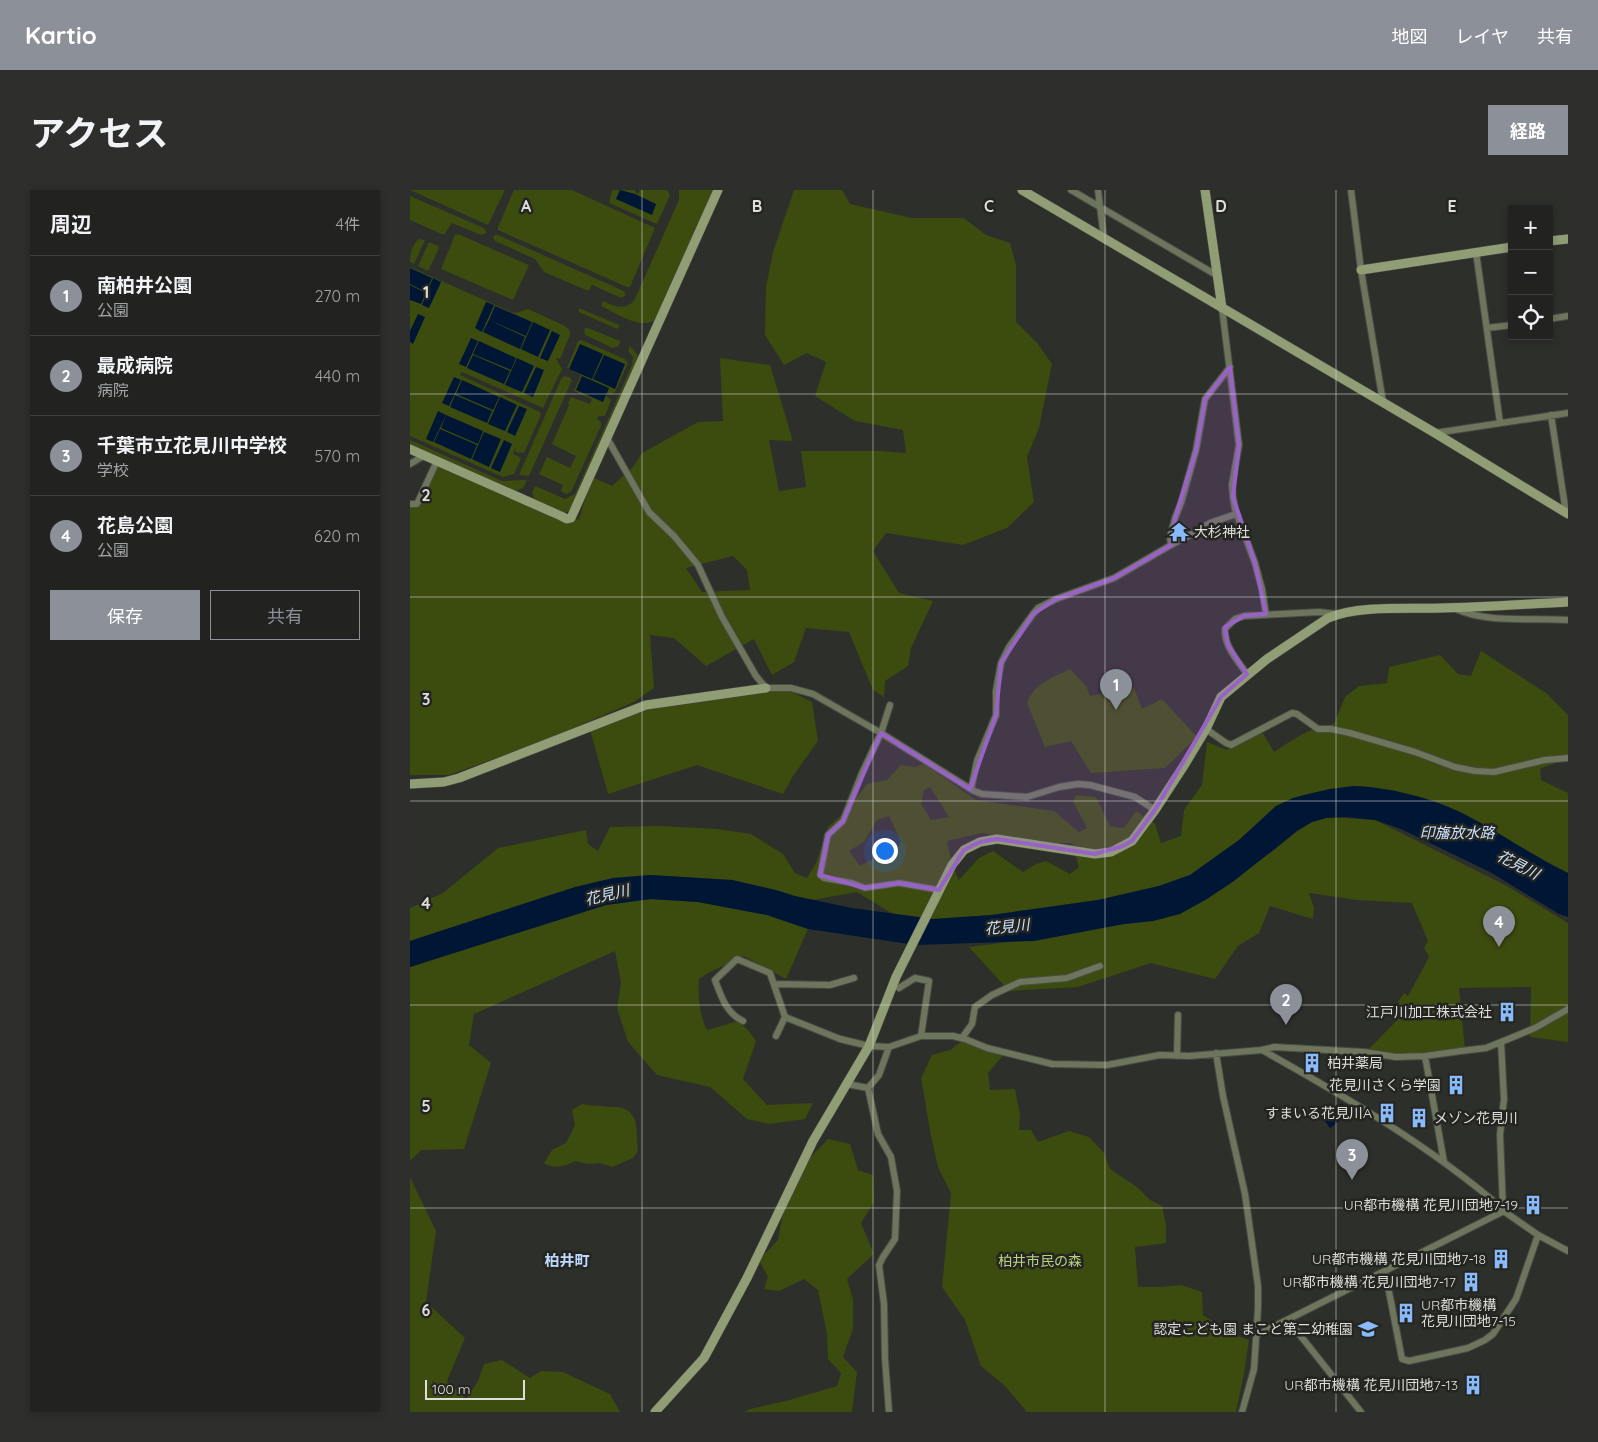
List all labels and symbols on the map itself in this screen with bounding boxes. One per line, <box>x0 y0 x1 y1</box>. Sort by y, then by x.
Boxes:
text: A <box>521 196 532 216</box>
text: B <box>752 196 762 216</box>
text: C <box>984 196 994 216</box>
text: D <box>1215 196 1227 216</box>
text: E <box>1447 196 1457 216</box>
text: 1 <box>423 282 429 302</box>
text: 2 <box>421 485 431 505</box>
temple icon: 大杉神社 <box>1168 521 1190 543</box>
place label: 大杉神社 <box>1194 523 1250 541</box>
pin: 1 <box>1100 669 1132 710</box>
text: 3 <box>422 689 430 709</box>
water label: 印旛放水路 <box>1419 823 1496 842</box>
your location <box>872 838 898 864</box>
water label: 花見川 <box>1494 846 1544 884</box>
water label: 花見川 <box>583 880 633 909</box>
text: 4 <box>421 893 431 913</box>
pin: 4 <box>1483 906 1515 947</box>
water label: 花見川 <box>984 914 1032 938</box>
pin: 2 <box>1270 984 1302 1025</box>
building icon: 江戸川加工株式会社 <box>1496 1001 1518 1023</box>
place label: 江戸川加工株式会社 <box>1366 1003 1492 1021</box>
building icon: 柏井薬局 <box>1301 1052 1323 1074</box>
place label: 柏井薬局 <box>1327 1054 1383 1072</box>
building icon: 花見川さくら学園 <box>1445 1074 1467 1096</box>
place label: 花見川さくら学園 <box>1329 1076 1441 1094</box>
text: 5 <box>421 1096 431 1116</box>
building icon: すまいる花見川A <box>1376 1102 1398 1124</box>
place label: すまいる花見川A <box>1265 1104 1372 1122</box>
building icon: メゾン花見川 <box>1408 1107 1430 1129</box>
place label: メゾン花見川 <box>1434 1109 1518 1127</box>
pin: 3 <box>1336 1139 1368 1180</box>
building icon: UR都市機構 花見川団地7-19 <box>1522 1194 1544 1216</box>
place label: UR都市機構 花見川団地7-19 <box>1344 1196 1518 1214</box>
building icon: UR都市機構 花見川団地7-18 <box>1490 1248 1512 1270</box>
place label: UR都市機構 花見川団地7-18 <box>1312 1250 1486 1268</box>
district label: 柏井町 <box>544 1251 590 1270</box>
park label: 柏井市民の森 <box>998 1252 1082 1270</box>
building icon: UR都市機構 花見川団地7-17 <box>1460 1271 1482 1293</box>
place label: UR都市機構 花見川団地7-17 <box>1282 1273 1456 1291</box>
place label: UR都市機構 花見川団地7-15 <box>1421 1296 1516 1330</box>
text: 6 <box>422 1300 431 1320</box>
building icon: UR都市機構 花見川団地7-15 <box>1395 1302 1417 1324</box>
school or university icon: 認定こども園 まこと第二幼稚園 <box>1357 1318 1379 1340</box>
place label: 認定こども園 まこと第二幼稚園 <box>1153 1320 1353 1338</box>
building icon: UR都市機構 花見川団地7-13 <box>1462 1374 1484 1396</box>
place label: UR都市機構 花見川団地7-13 <box>1284 1376 1458 1394</box>
scale bar <box>425 1377 525 1400</box>

